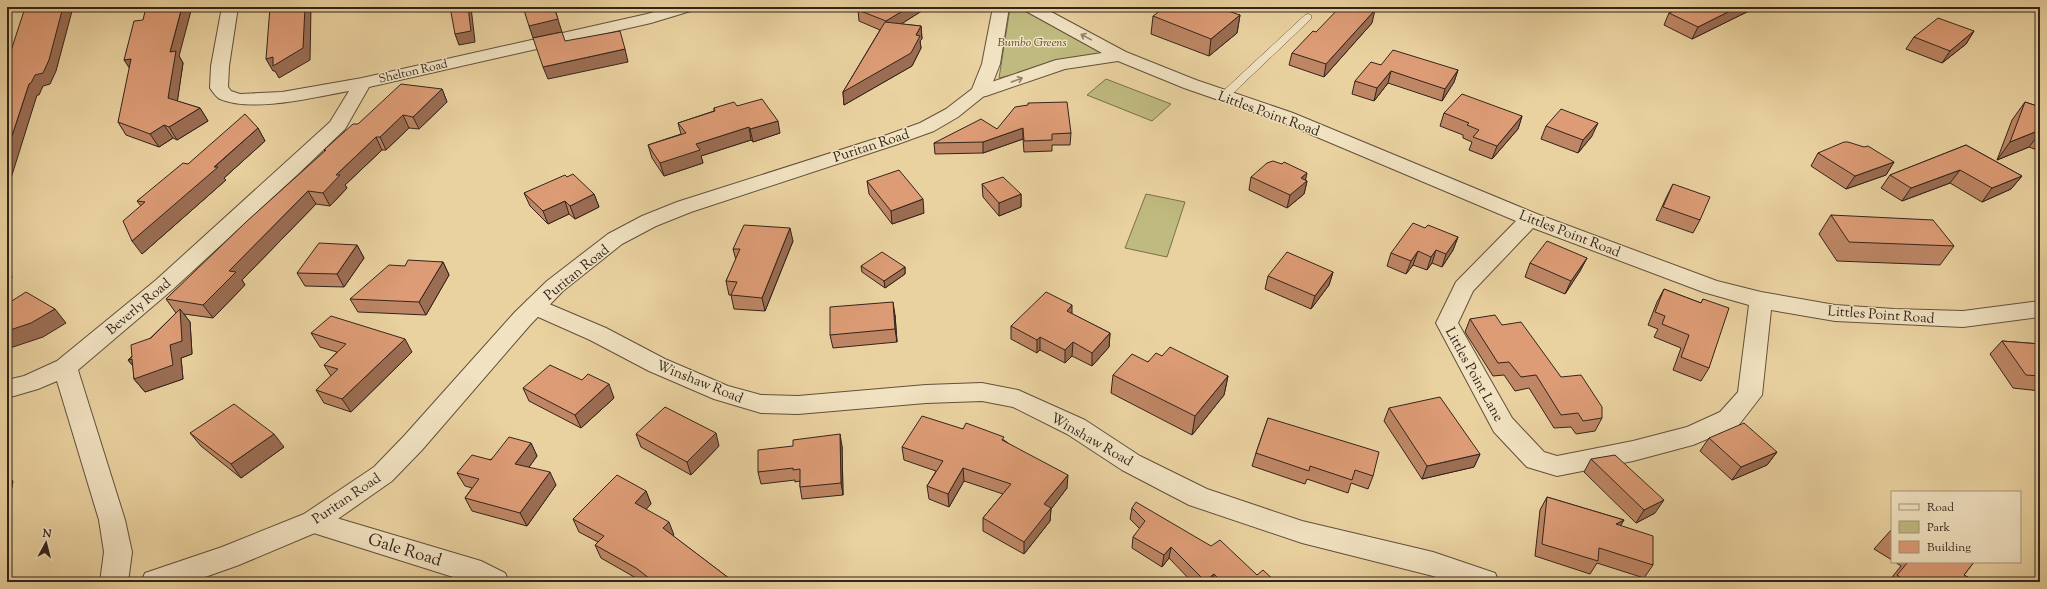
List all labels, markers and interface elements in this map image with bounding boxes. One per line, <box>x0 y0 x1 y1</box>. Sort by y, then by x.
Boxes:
one-way arrow <box>1080 33 1092 40</box>
park label: Bumbo Greens <box>997 34 1067 52</box>
street label: Shelton Road <box>377 55 450 89</box>
one-way arrow <box>1010 76 1023 83</box>
street label: Littles Point Road <box>1215 87 1322 143</box>
street label: Puritan Road <box>831 125 912 169</box>
street label: Littles Point Road <box>1516 206 1623 263</box>
street label: Puritan Road <box>540 241 614 306</box>
street label: Beverly Road <box>103 274 176 341</box>
street label: Littles Point Road <box>1827 302 1935 330</box>
street label: Littles Point Lane <box>1439 324 1507 426</box>
street label: Winshaw Road <box>653 356 746 409</box>
street label: Winshaw Road <box>1046 409 1136 472</box>
street label: Puritan Road <box>309 469 385 530</box>
legend <box>1891 491 2021 563</box>
text: Road <box>1927 499 1954 517</box>
text: Park <box>1927 519 1950 537</box>
north arrow <box>26 523 66 563</box>
text: N <box>41 525 53 543</box>
street label: Gale Road <box>365 528 445 574</box>
text: Building <box>1927 539 1971 557</box>

